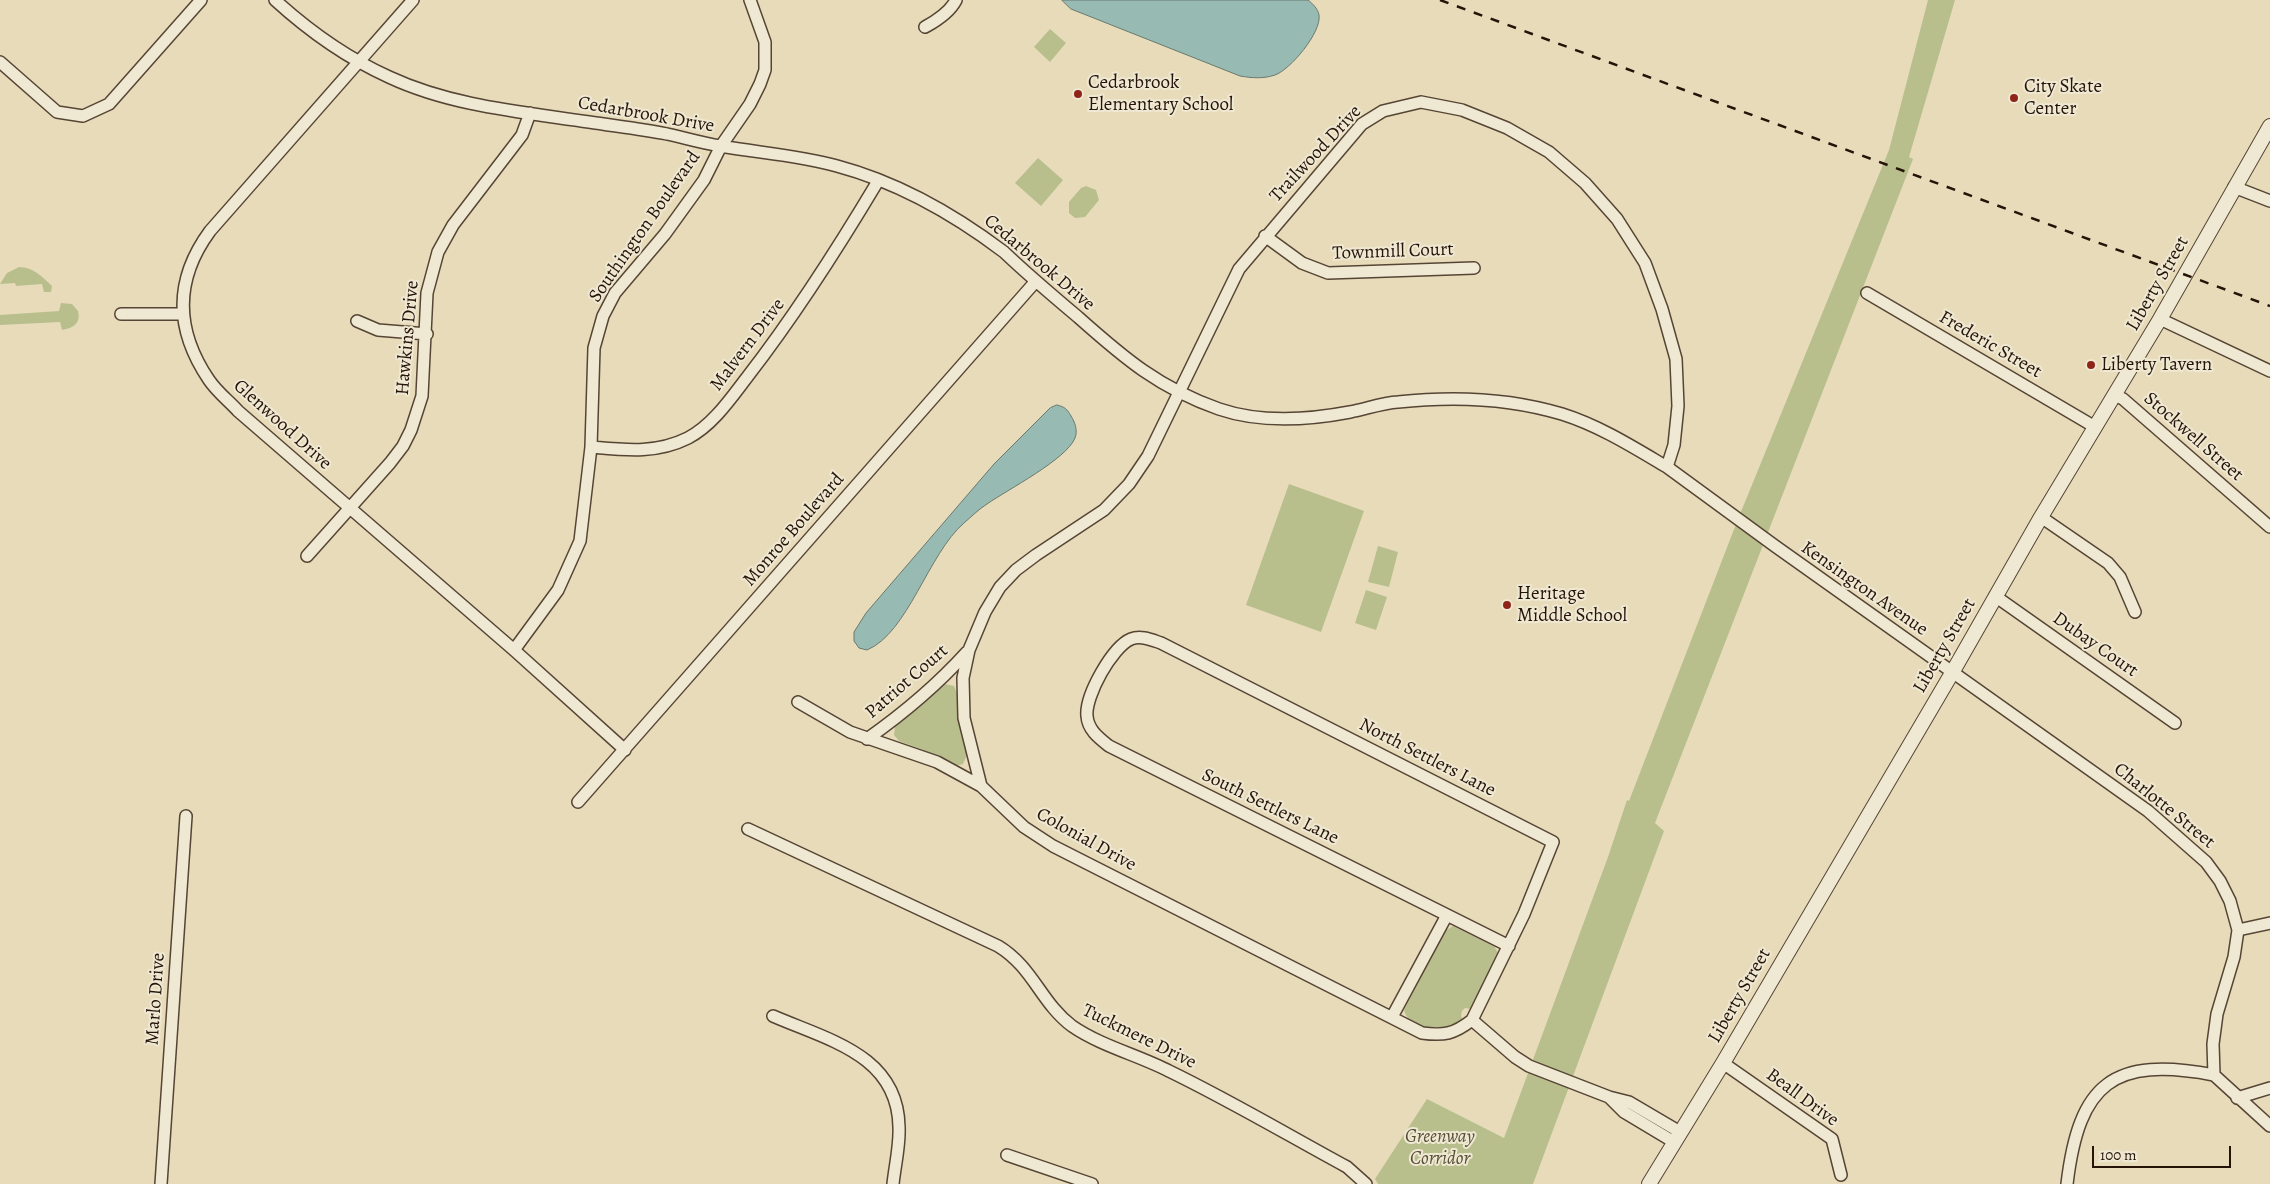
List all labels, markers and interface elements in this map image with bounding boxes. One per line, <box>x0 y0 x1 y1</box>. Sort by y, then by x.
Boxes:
place label: Cedarbrook Elementary School <box>1088 72 1233 116</box>
place label: City Skate Center <box>2024 76 2102 120</box>
marker: Cedarbrook Elementary School <box>1072 88 1084 100</box>
street label: Cedarbrook Drive <box>576 92 716 138</box>
marker: City Skate Center <box>2008 92 2020 104</box>
street label: Trailwood Drive <box>1265 101 1367 207</box>
street label: Southington Boulevard <box>584 147 706 307</box>
street label: Cedarbrook Drive <box>979 210 1099 316</box>
street label: Liberty Street <box>2122 233 2194 335</box>
street label: Townmill Court <box>1332 238 1454 266</box>
street label: Hawkins Drive <box>392 280 424 396</box>
street label: Malvern Drive <box>706 294 790 396</box>
street label: Frederic Street <box>1935 306 2045 384</box>
place label: Liberty Tavern <box>2101 354 2212 376</box>
marker: Liberty Tavern <box>2085 359 2097 371</box>
street label: Glenwood Drive <box>228 375 336 475</box>
street label: Stockwell Street <box>2138 388 2248 486</box>
street label: Monroe Boulevard <box>739 469 849 591</box>
street label: Kensington Avenue <box>1796 537 1932 641</box>
place label: Heritage Middle School <box>1517 583 1627 627</box>
street label: Liberty Street <box>1909 595 1981 697</box>
marker: Heritage Middle School <box>1501 599 1513 611</box>
street label: Dubay Court <box>2048 607 2142 683</box>
street label: Patriot Court <box>861 640 953 724</box>
street label: North Settlers Lane <box>1355 714 1499 802</box>
street label: Charlotte Street <box>2109 758 2219 854</box>
street label: South Settlers Lane <box>1198 764 1342 850</box>
street label: Colonial Drive <box>1032 803 1140 877</box>
street label: Liberty Street <box>1704 945 1776 1047</box>
street label: Marlo Drive <box>141 952 171 1046</box>
street label: Tuckmere Drive <box>1078 1000 1200 1074</box>
street label: Beall Drive <box>1761 1064 1843 1132</box>
park label: Greenway Corridor <box>1405 1126 1475 1170</box>
scale bar <box>2095 1136 2234 1168</box>
text: 100 m <box>2100 1145 2137 1165</box>

